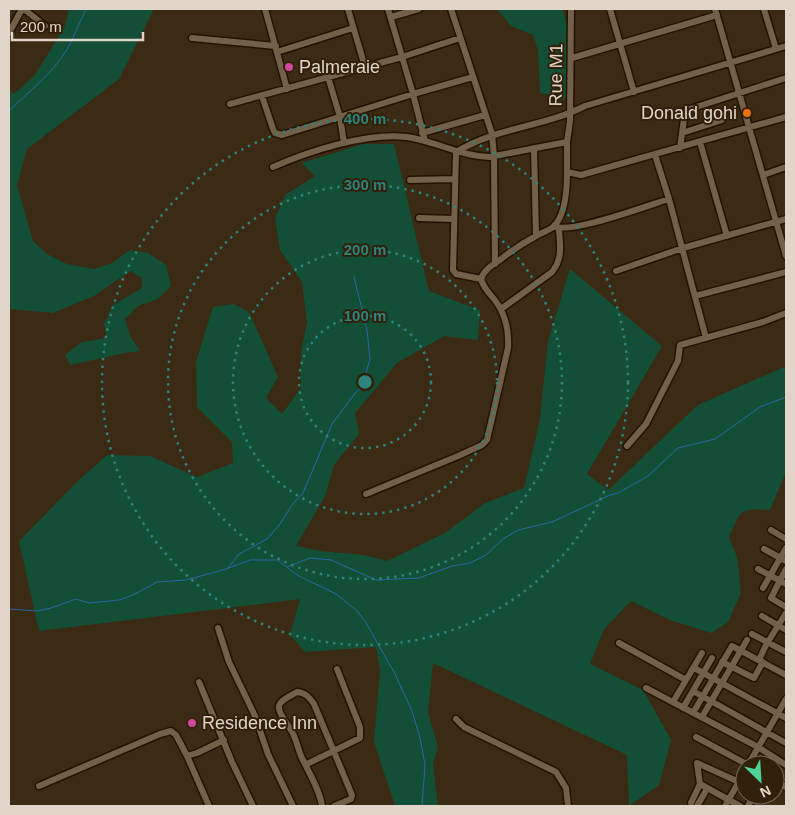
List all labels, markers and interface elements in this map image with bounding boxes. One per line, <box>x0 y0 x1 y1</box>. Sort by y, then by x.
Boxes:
scale bar <box>12 10 144 42</box>
text: 200 m <box>20 18 62 35</box>
street label: Rue M1 <box>545 43 567 107</box>
place label: Palmeraie <box>299 57 380 77</box>
marker: Palmeraie <box>283 61 295 73</box>
place label: Donald gohi <box>641 103 737 123</box>
marker: Donald gohi <box>741 107 753 119</box>
text: 400 m <box>344 110 386 127</box>
text: 300 m <box>344 176 386 193</box>
text: 200 m <box>344 241 386 258</box>
text: 100 m <box>344 307 386 324</box>
centre of rings <box>356 373 374 391</box>
place label: Residence Inn <box>202 713 317 733</box>
marker: Residence Inn <box>186 717 198 729</box>
north arrow <box>735 755 785 805</box>
text: N <box>758 782 773 801</box>

